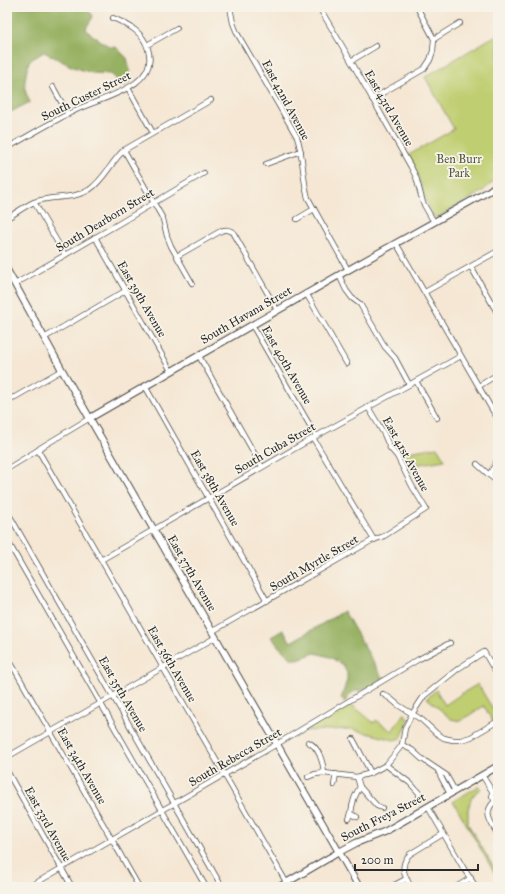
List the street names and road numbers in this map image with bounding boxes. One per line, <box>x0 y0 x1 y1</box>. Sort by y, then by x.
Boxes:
street label: East 42nd Avenue <box>259 58 313 142</box>
street label: East 43rd Avenue <box>362 67 416 149</box>
street label: South Custer Street <box>39 68 134 124</box>
street label: South Dearborn Street <box>53 185 157 255</box>
street label: East 39th Avenue <box>115 258 169 340</box>
street label: South Havana Street <box>198 283 295 347</box>
street label: East 40th Avenue <box>259 323 315 407</box>
street label: East 41st Avenue <box>380 414 432 494</box>
street label: South Cuba Street <box>232 419 318 477</box>
street label: East 38th Avenue <box>188 447 242 529</box>
street label: East 37th Avenue <box>165 532 219 614</box>
street label: South Myrtle Street <box>267 532 361 594</box>
street label: East 36th Avenue <box>145 624 199 704</box>
street label: East 35th Avenue <box>96 654 150 734</box>
street label: South Rebecca Street <box>186 724 284 789</box>
street label: East 34th Avenue <box>54 725 110 807</box>
street label: East 33rd Avenue <box>22 784 74 864</box>
street label: South Freya Street <box>338 789 428 844</box>

